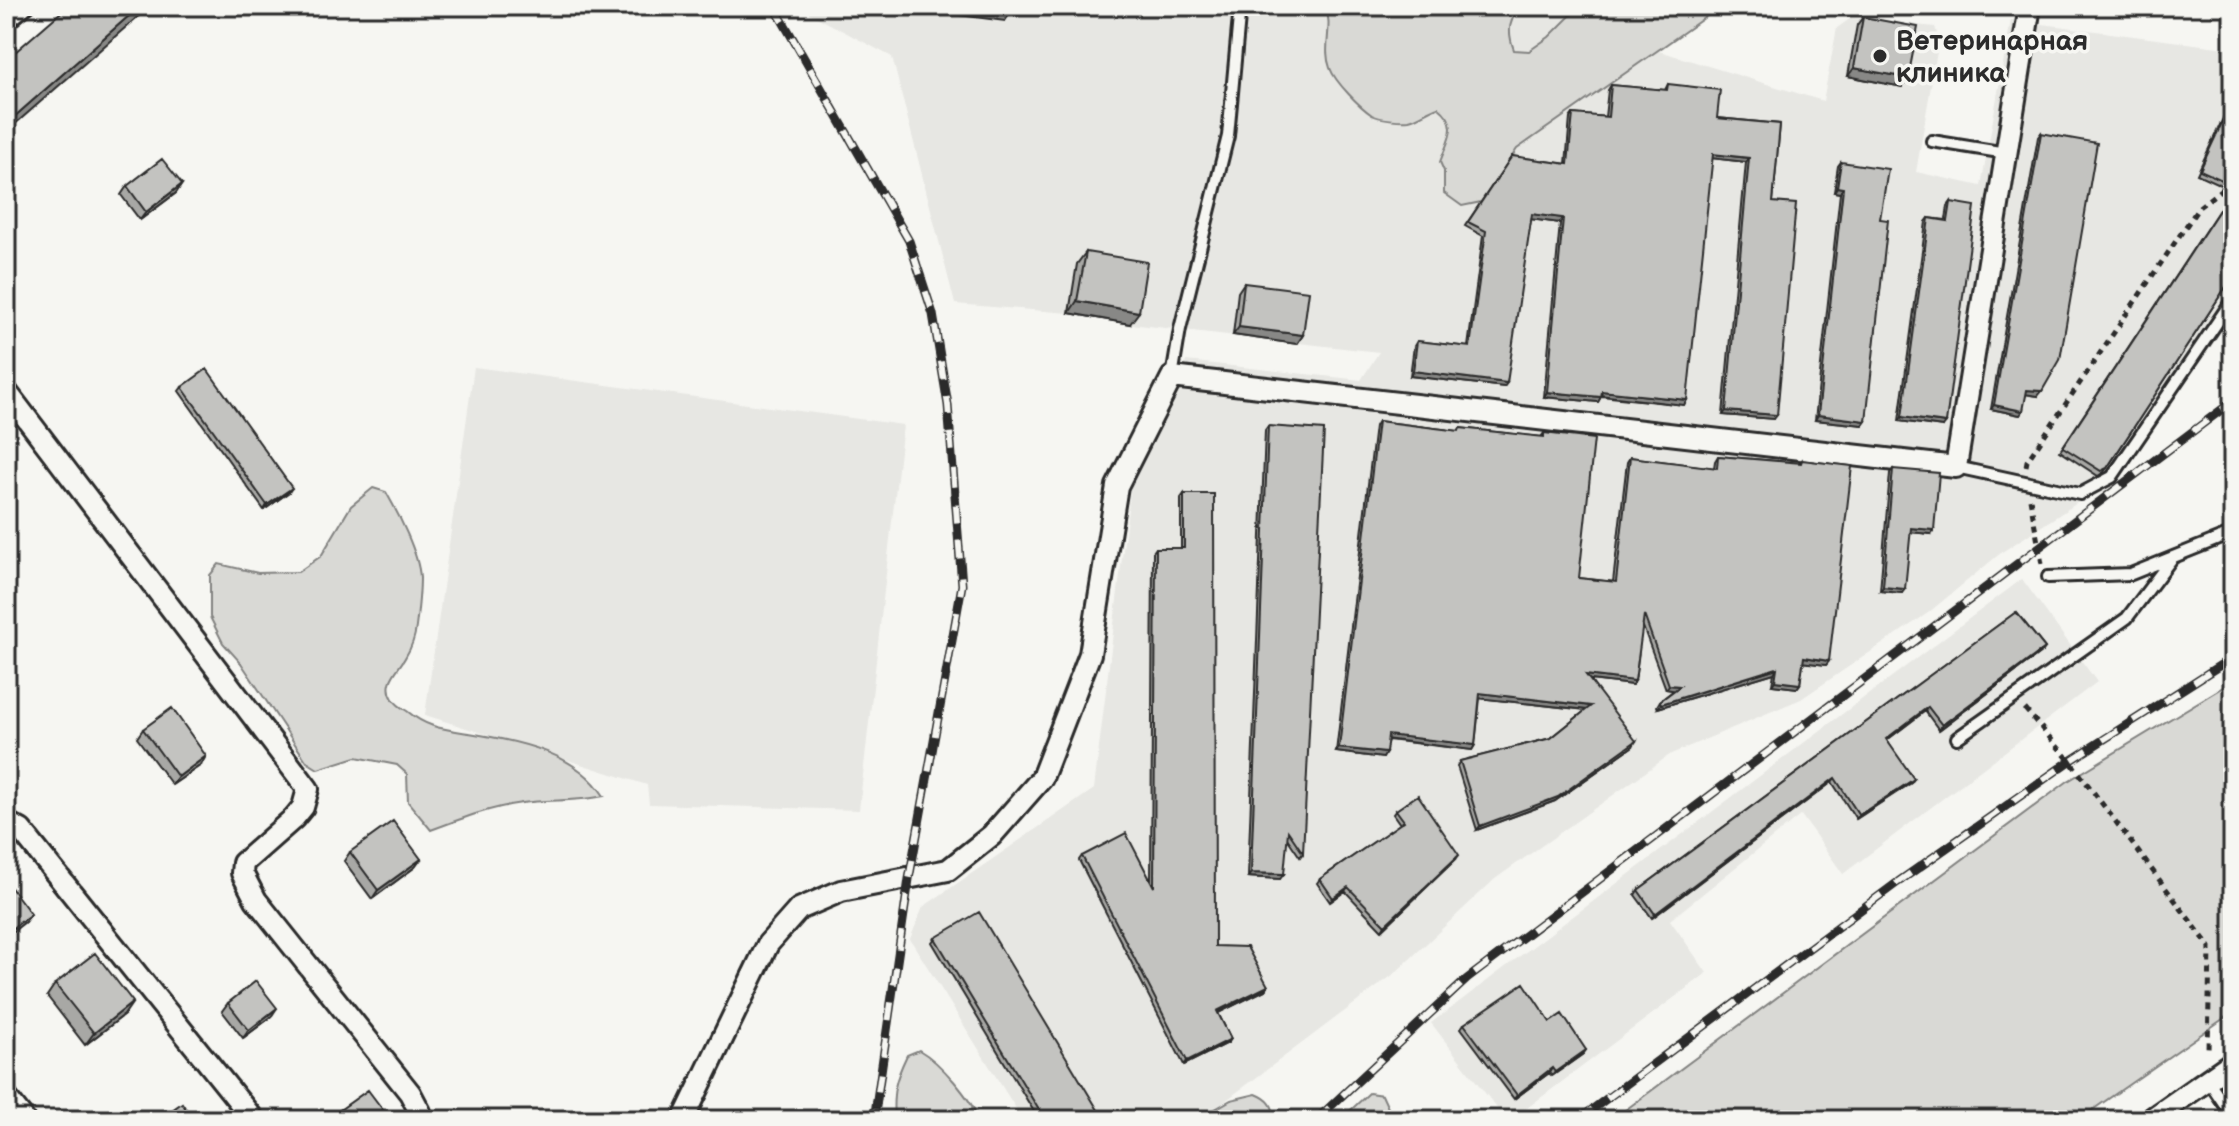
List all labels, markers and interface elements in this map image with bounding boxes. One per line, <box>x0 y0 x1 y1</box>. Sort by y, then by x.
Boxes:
place label: Ветеринарная клиника <box>1896 25 2088 90</box>
marker: Ветеринарная клиника <box>1871 47 1889 65</box>

